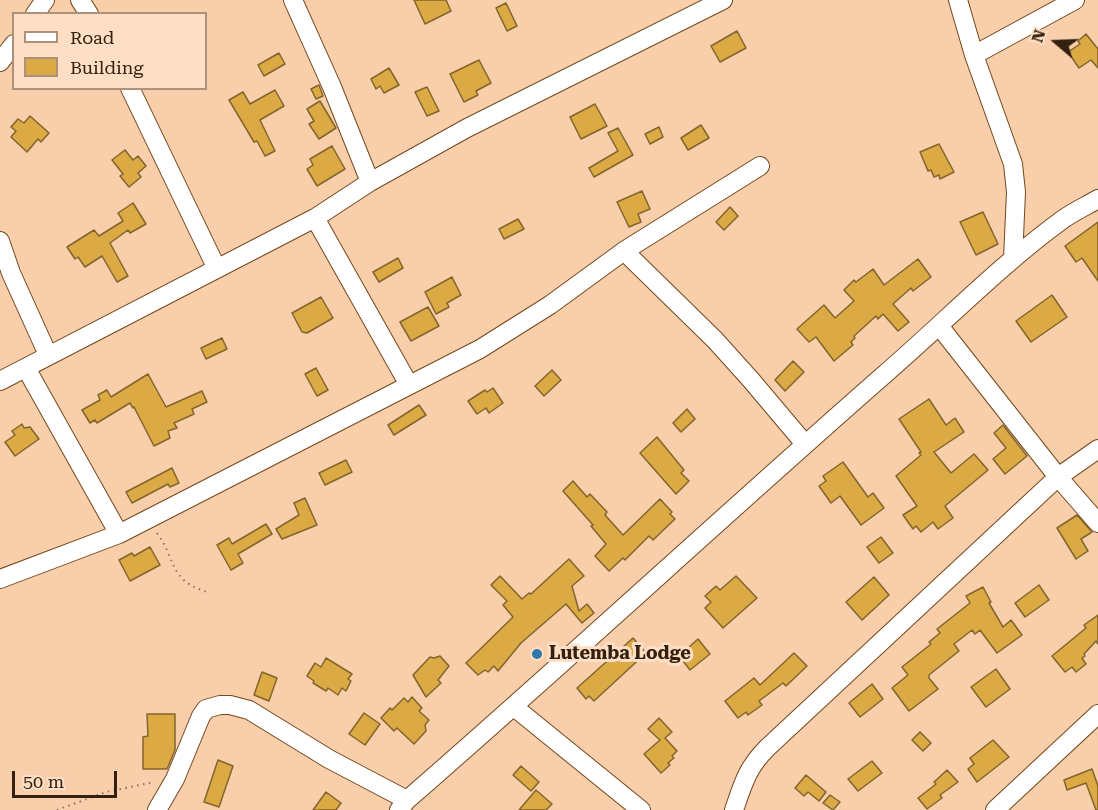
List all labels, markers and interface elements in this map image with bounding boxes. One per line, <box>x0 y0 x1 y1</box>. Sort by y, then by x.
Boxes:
legend <box>12 12 207 90</box>
north arrow <box>1026 12 1086 72</box>
text: Road <box>70 27 114 48</box>
text: N <box>1028 27 1049 45</box>
text: Building <box>70 57 144 78</box>
place label: Lutemba Lodge <box>549 643 691 665</box>
marker: Lutemba Lodge <box>530 647 544 661</box>
scale bar <box>15 759 120 797</box>
text: 50 m <box>23 771 64 792</box>

